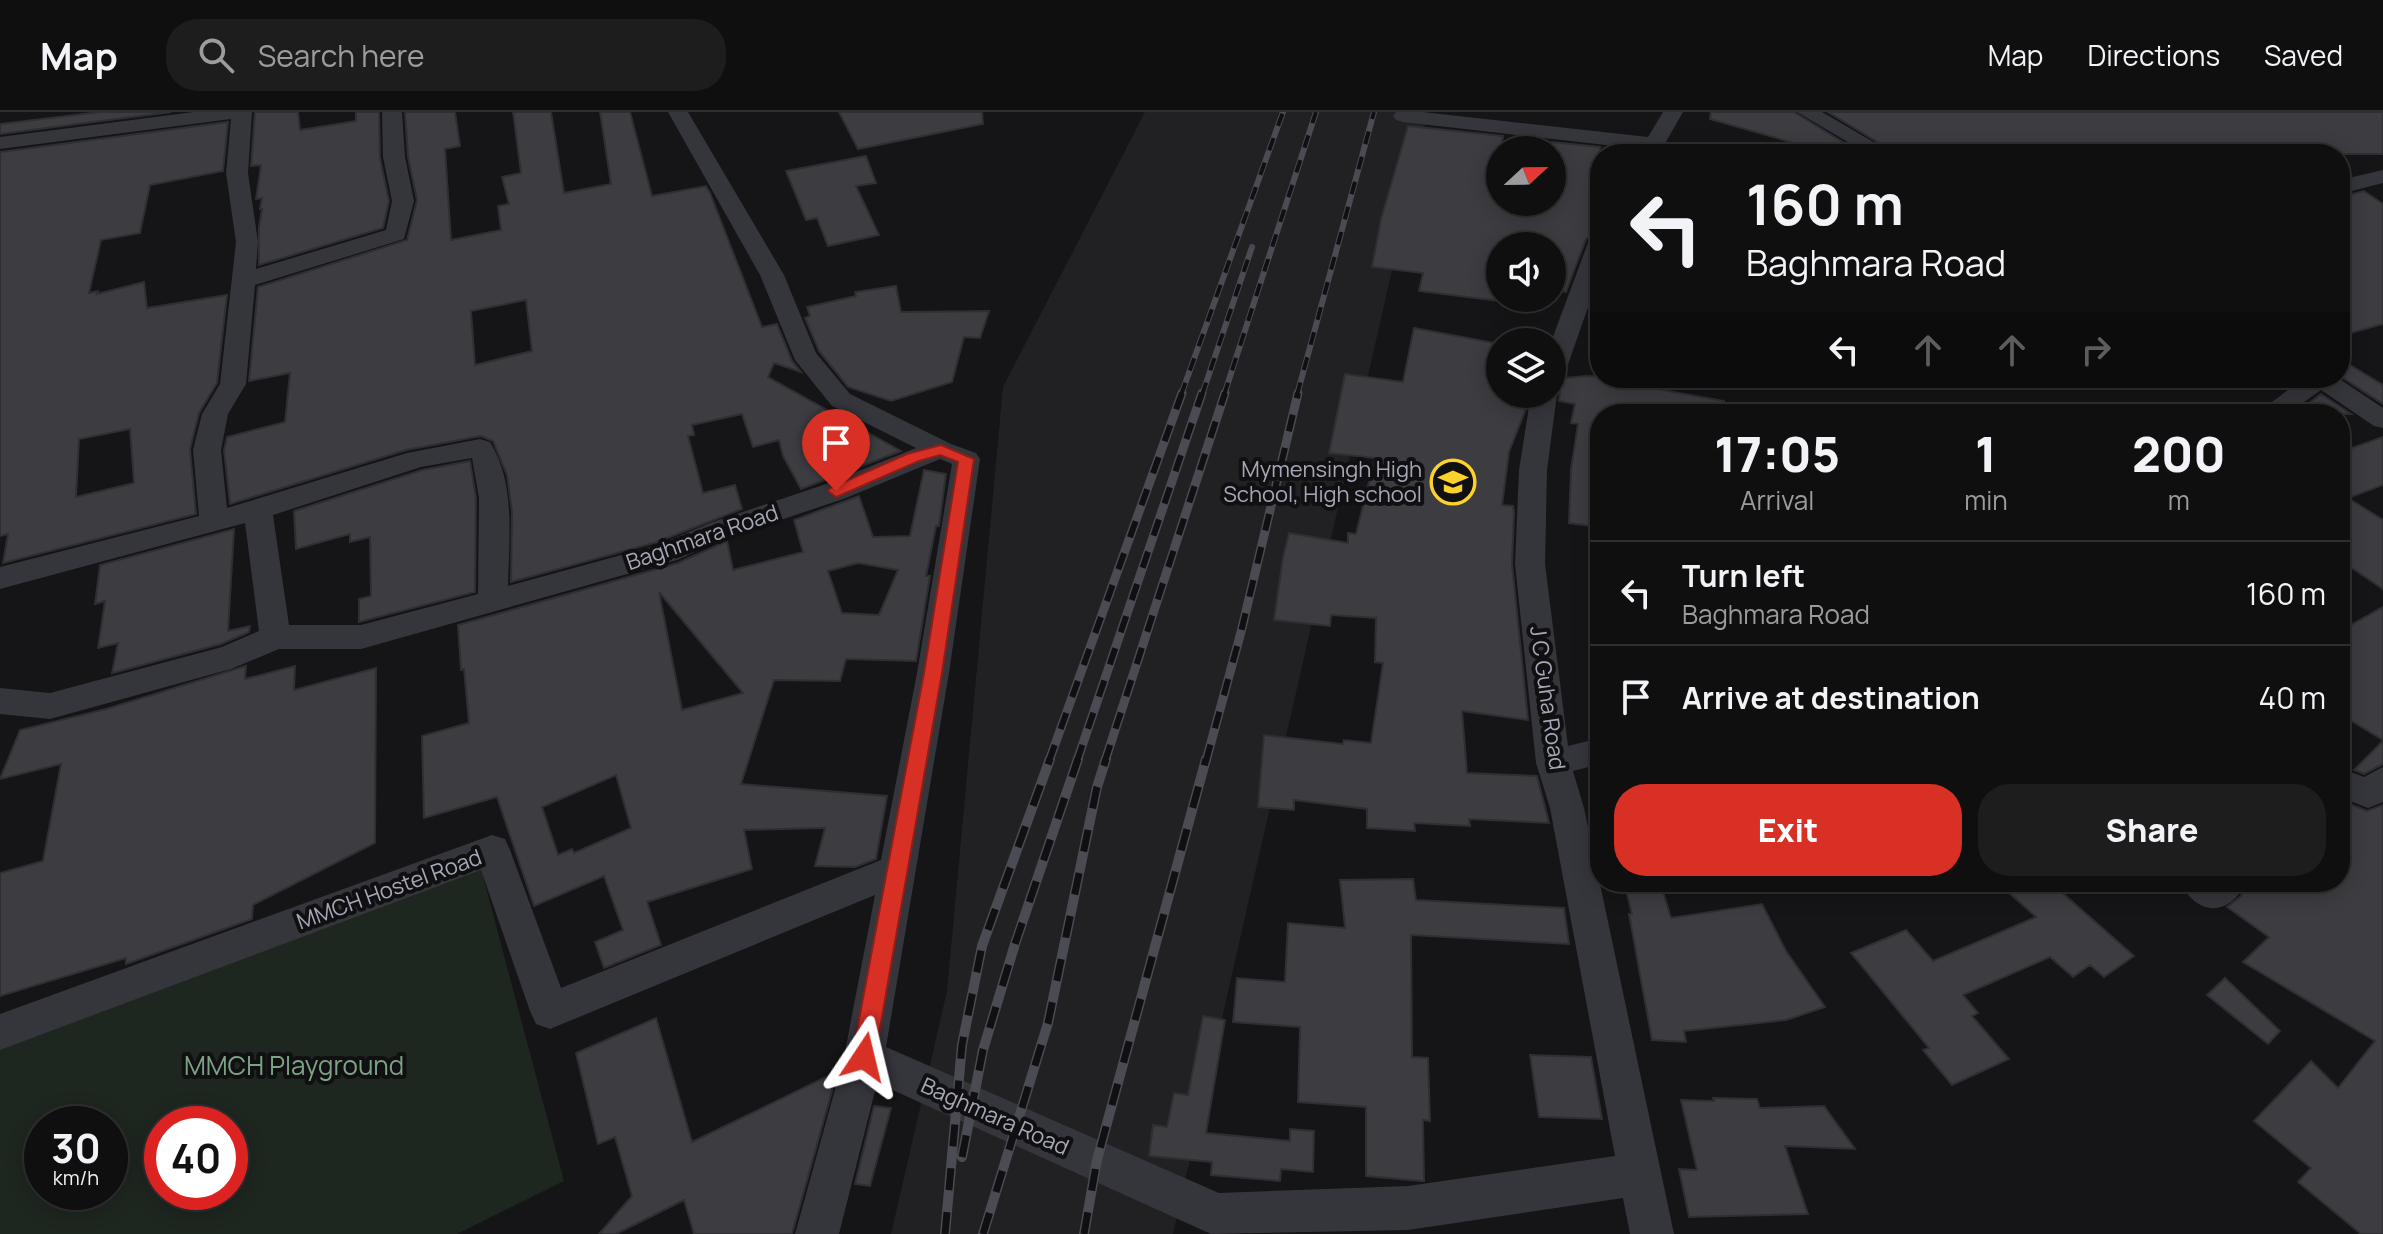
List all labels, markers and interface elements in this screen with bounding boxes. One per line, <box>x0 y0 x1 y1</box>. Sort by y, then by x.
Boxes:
search box <box>166 19 726 91</box>
text: Map <box>40 29 118 81</box>
icon: search <box>194 33 238 77</box>
text: Search here <box>258 35 425 76</box>
text: Map <box>1988 36 2043 74</box>
text: Directions <box>2087 36 2220 74</box>
text: Saved <box>2264 36 2343 74</box>
north arrow <box>1486 136 1566 216</box>
map controls <box>1486 136 1566 408</box>
text: 160 m <box>1746 165 1904 242</box>
icon: left <box>1614 176 1718 280</box>
button: sound <box>1486 232 1566 312</box>
text: Baghmara Road <box>1746 238 2006 287</box>
button: layers <box>1486 328 1566 408</box>
icon: left <box>1822 328 1866 372</box>
icon: ahead <box>1906 328 1950 372</box>
icon: ahead <box>1990 328 2034 372</box>
icon: right <box>2074 328 2118 372</box>
pin <box>802 409 870 491</box>
icon: arrive <box>814 421 858 465</box>
text: 17:05 <box>1714 421 1840 486</box>
text: 1 <box>1975 421 1997 486</box>
text: 200 <box>2132 421 2226 486</box>
place label: Mymensingh High School, High school <box>1223 454 1422 509</box>
school or university icon: Mymensingh High School, High school <box>1429 458 1477 506</box>
text: Arrival <box>1740 482 1814 518</box>
text: min <box>1964 482 2008 518</box>
text: m <box>2168 482 2190 518</box>
street label: Baghmara Road <box>622 497 782 577</box>
text: Turn left <box>1682 555 1805 596</box>
icon: left <box>1614 571 1658 615</box>
text: 160 m <box>2246 573 2326 614</box>
text: Baghmara Road <box>1682 596 1870 632</box>
street label: J C Guha Road <box>1523 624 1573 772</box>
icon: arrive <box>1614 675 1658 719</box>
text: Arrive at destination <box>1682 677 1980 718</box>
text: 40 m <box>2259 677 2326 718</box>
button: Exit <box>1614 784 1962 876</box>
button: Share <box>1978 784 2326 876</box>
street label: MMCH Hostel Road <box>292 842 486 936</box>
position arrow <box>822 1015 906 1099</box>
park label: MMCH Playground <box>184 1047 404 1083</box>
street label: Baghmara Road <box>916 1070 1074 1162</box>
speed limit sign: 40 <box>144 1106 248 1210</box>
text: 30 <box>51 1120 101 1175</box>
text: km/h <box>53 1164 99 1191</box>

